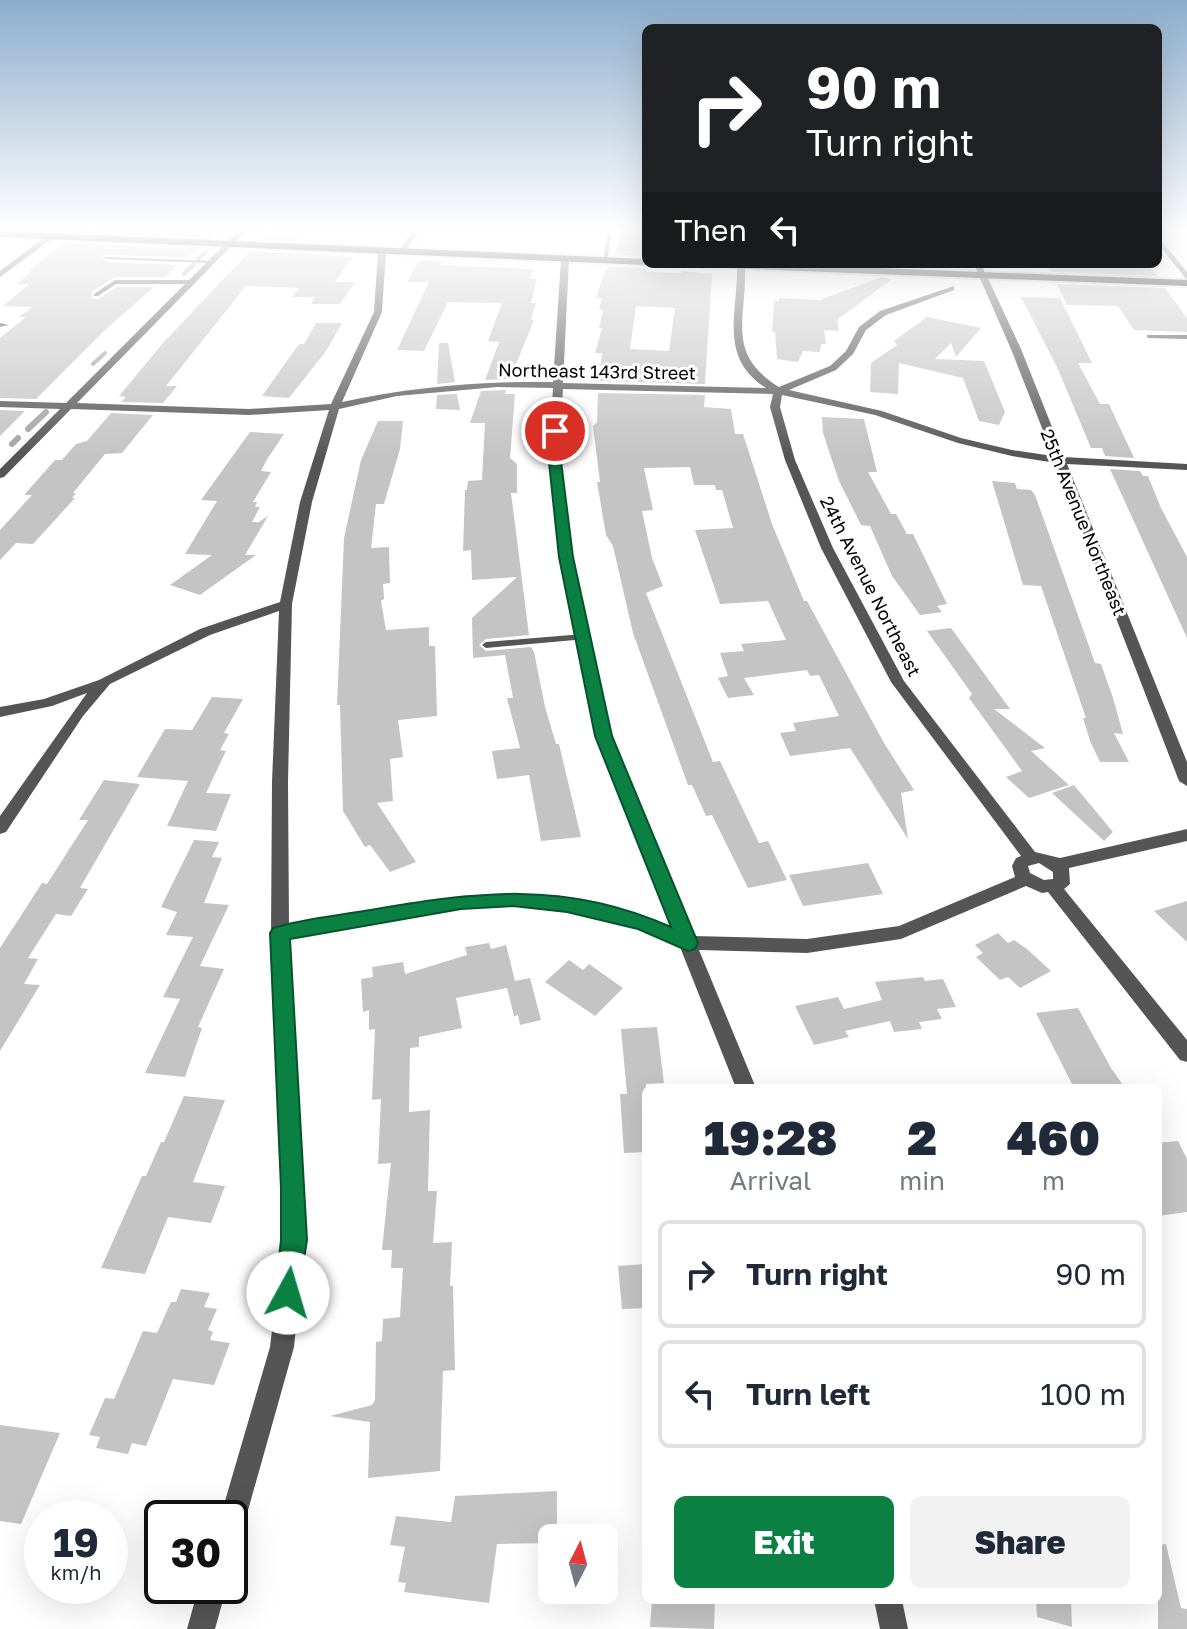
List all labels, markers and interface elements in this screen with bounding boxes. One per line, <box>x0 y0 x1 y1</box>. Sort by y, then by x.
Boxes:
text: 90 m <box>806 53 941 120</box>
icon: right <box>674 56 778 160</box>
text: Turn right <box>806 121 974 164</box>
icon: left <box>763 208 807 252</box>
text: Then <box>674 212 747 248</box>
street label: Northeast 143rd Street <box>498 358 696 384</box>
pin <box>521 397 589 465</box>
icon: arrive <box>533 409 577 453</box>
street label: 25th Avenue Northeast <box>1036 426 1132 618</box>
street label: 24th Avenue Northeast <box>816 492 926 680</box>
text: 19:28 <box>704 1108 837 1166</box>
text: 2 <box>907 1108 937 1166</box>
text: 460 <box>1007 1108 1100 1166</box>
text: Arrival <box>730 1165 811 1196</box>
text: min <box>899 1165 945 1196</box>
text: m <box>1042 1165 1065 1196</box>
position arrow <box>246 1251 330 1335</box>
icon: right <box>678 1252 722 1296</box>
text: Turn right <box>746 1256 888 1292</box>
text: 90 m <box>1055 1256 1126 1292</box>
icon: left <box>678 1372 722 1416</box>
text: Turn left <box>746 1376 871 1412</box>
text: 100 m <box>1040 1376 1126 1412</box>
button: Exit <box>674 1496 894 1588</box>
button: Share <box>910 1496 1130 1588</box>
speed limit sign: 30 <box>144 1500 248 1604</box>
text: 19 <box>53 1518 99 1566</box>
north arrow <box>538 1524 618 1604</box>
map controls <box>538 1524 618 1604</box>
text: km/h <box>51 1560 101 1584</box>

